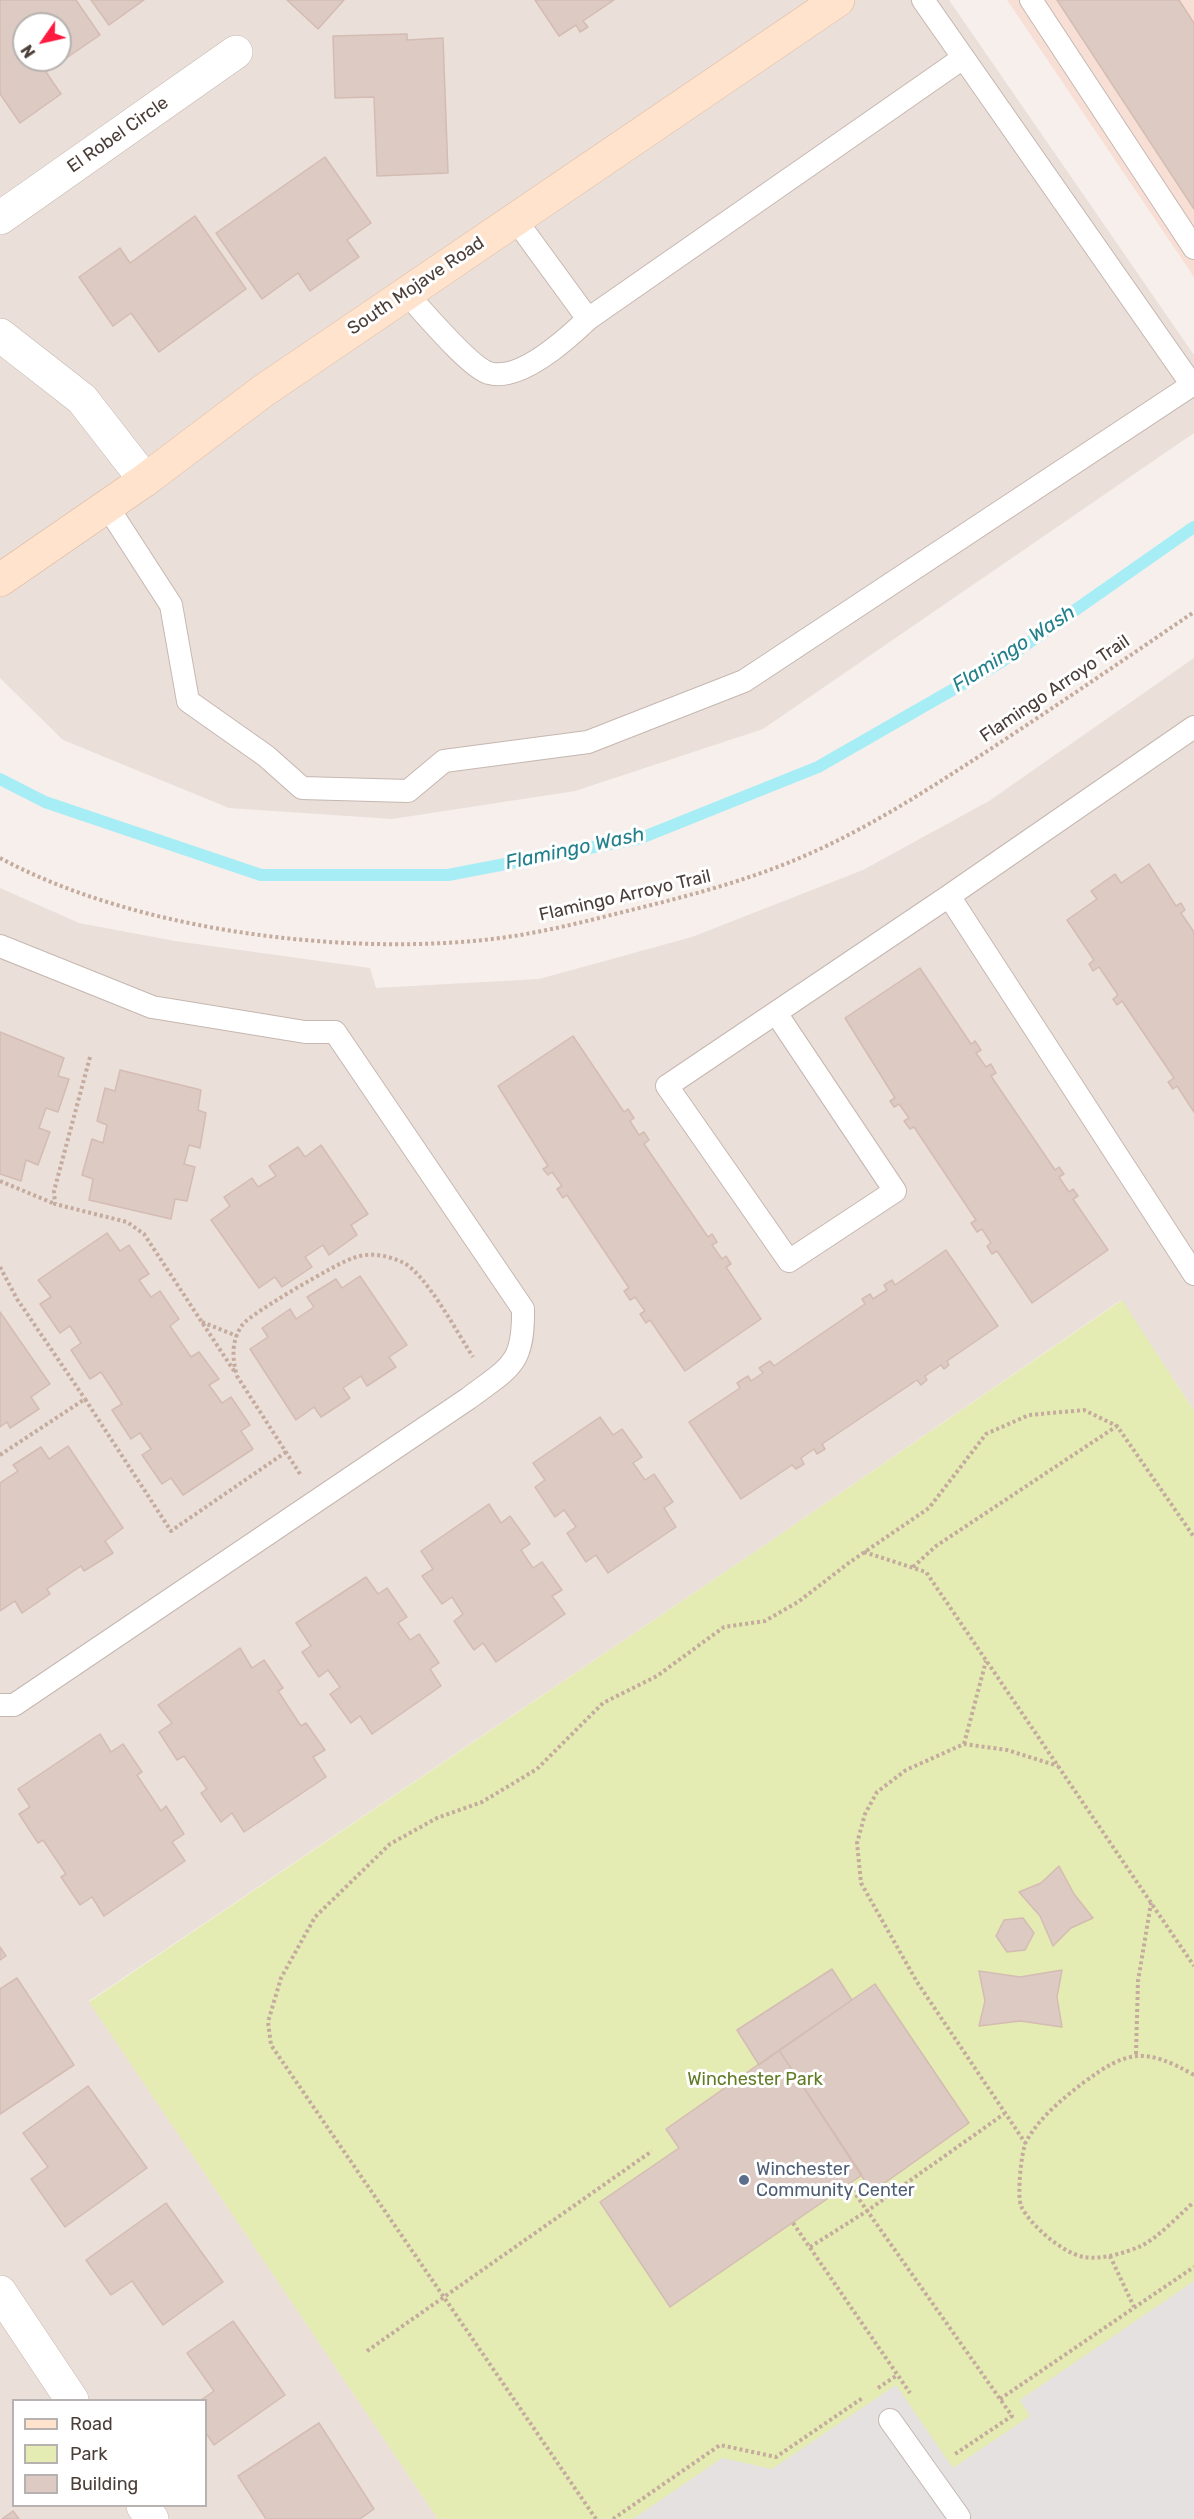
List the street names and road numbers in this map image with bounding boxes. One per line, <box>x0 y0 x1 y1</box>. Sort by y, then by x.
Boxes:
street label: El Robel Circle <box>63 92 173 178</box>
street label: South Mojave Road <box>343 232 489 340</box>
street label: Flamingo Arroyo Trail <box>976 631 1134 747</box>
street label: Flamingo Arroyo Trail <box>537 866 713 926</box>

